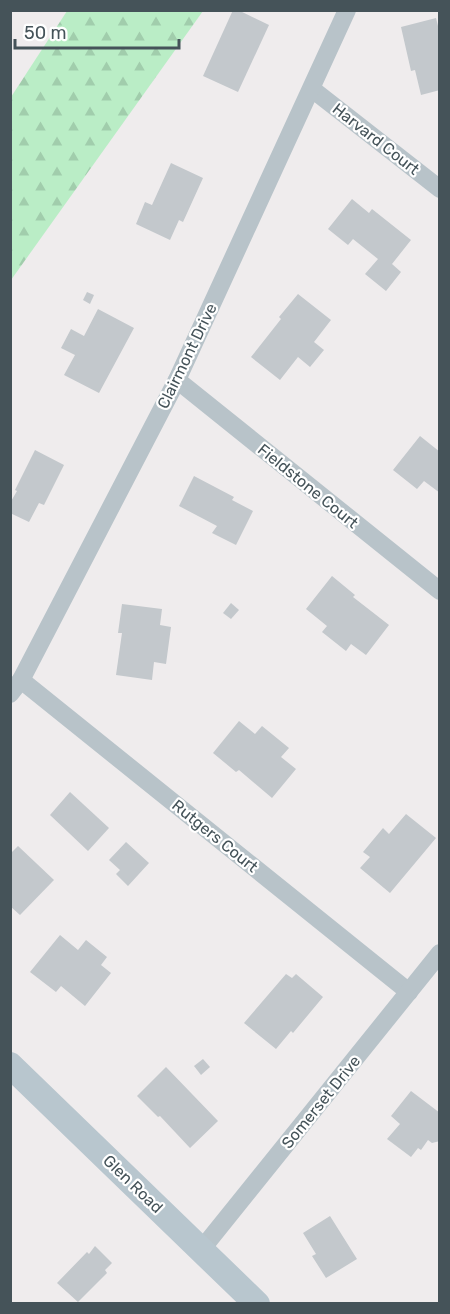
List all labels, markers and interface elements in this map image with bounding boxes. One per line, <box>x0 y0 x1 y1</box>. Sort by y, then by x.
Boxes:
scale bar <box>15 12 178 50</box>
text: 50 m <box>24 22 67 44</box>
street label: Harvard Court <box>329 99 423 179</box>
street label: Clairmont Drive <box>153 300 221 412</box>
street label: Fieldstone Court <box>254 440 362 532</box>
street label: Rutgers Court <box>168 796 262 876</box>
street label: Somerset Drive <box>278 1052 364 1152</box>
street label: Glen Road <box>99 1151 167 1217</box>

